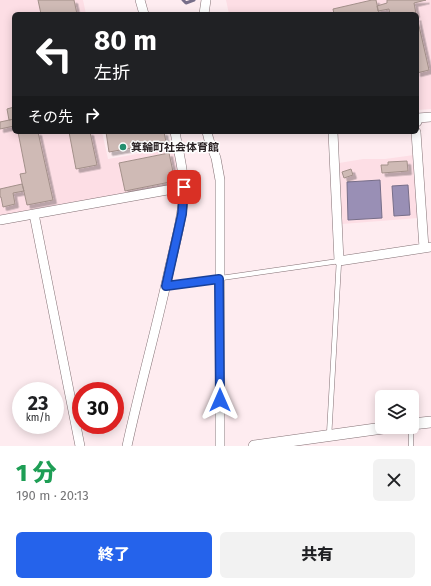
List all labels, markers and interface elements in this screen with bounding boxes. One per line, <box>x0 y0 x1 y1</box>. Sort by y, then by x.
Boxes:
text: 80 m <box>94 24 157 57</box>
icon: left <box>28 28 80 80</box>
text: 左折 <box>94 62 130 84</box>
icon: right <box>81 104 103 126</box>
text: その先 <box>28 108 73 126</box>
place label: 箕輪町社会体育館 <box>131 141 219 154</box>
marker: 箕輪町社会体育館 <box>118 142 128 152</box>
pin <box>167 170 201 204</box>
icon: arrive <box>173 176 195 198</box>
position arrow <box>199 379 241 421</box>
speed limit sign: 30 <box>72 382 124 434</box>
map controls <box>375 390 419 434</box>
button: layers <box>375 390 419 434</box>
text: 23 <box>28 391 48 415</box>
text: km/h <box>26 412 50 424</box>
text: 1 分 <box>16 459 57 487</box>
button: close <box>373 459 415 501</box>
text: 190 m · 20:13 <box>16 488 89 503</box>
button: 終了 <box>16 532 212 578</box>
button: 共有 <box>220 532 415 578</box>

